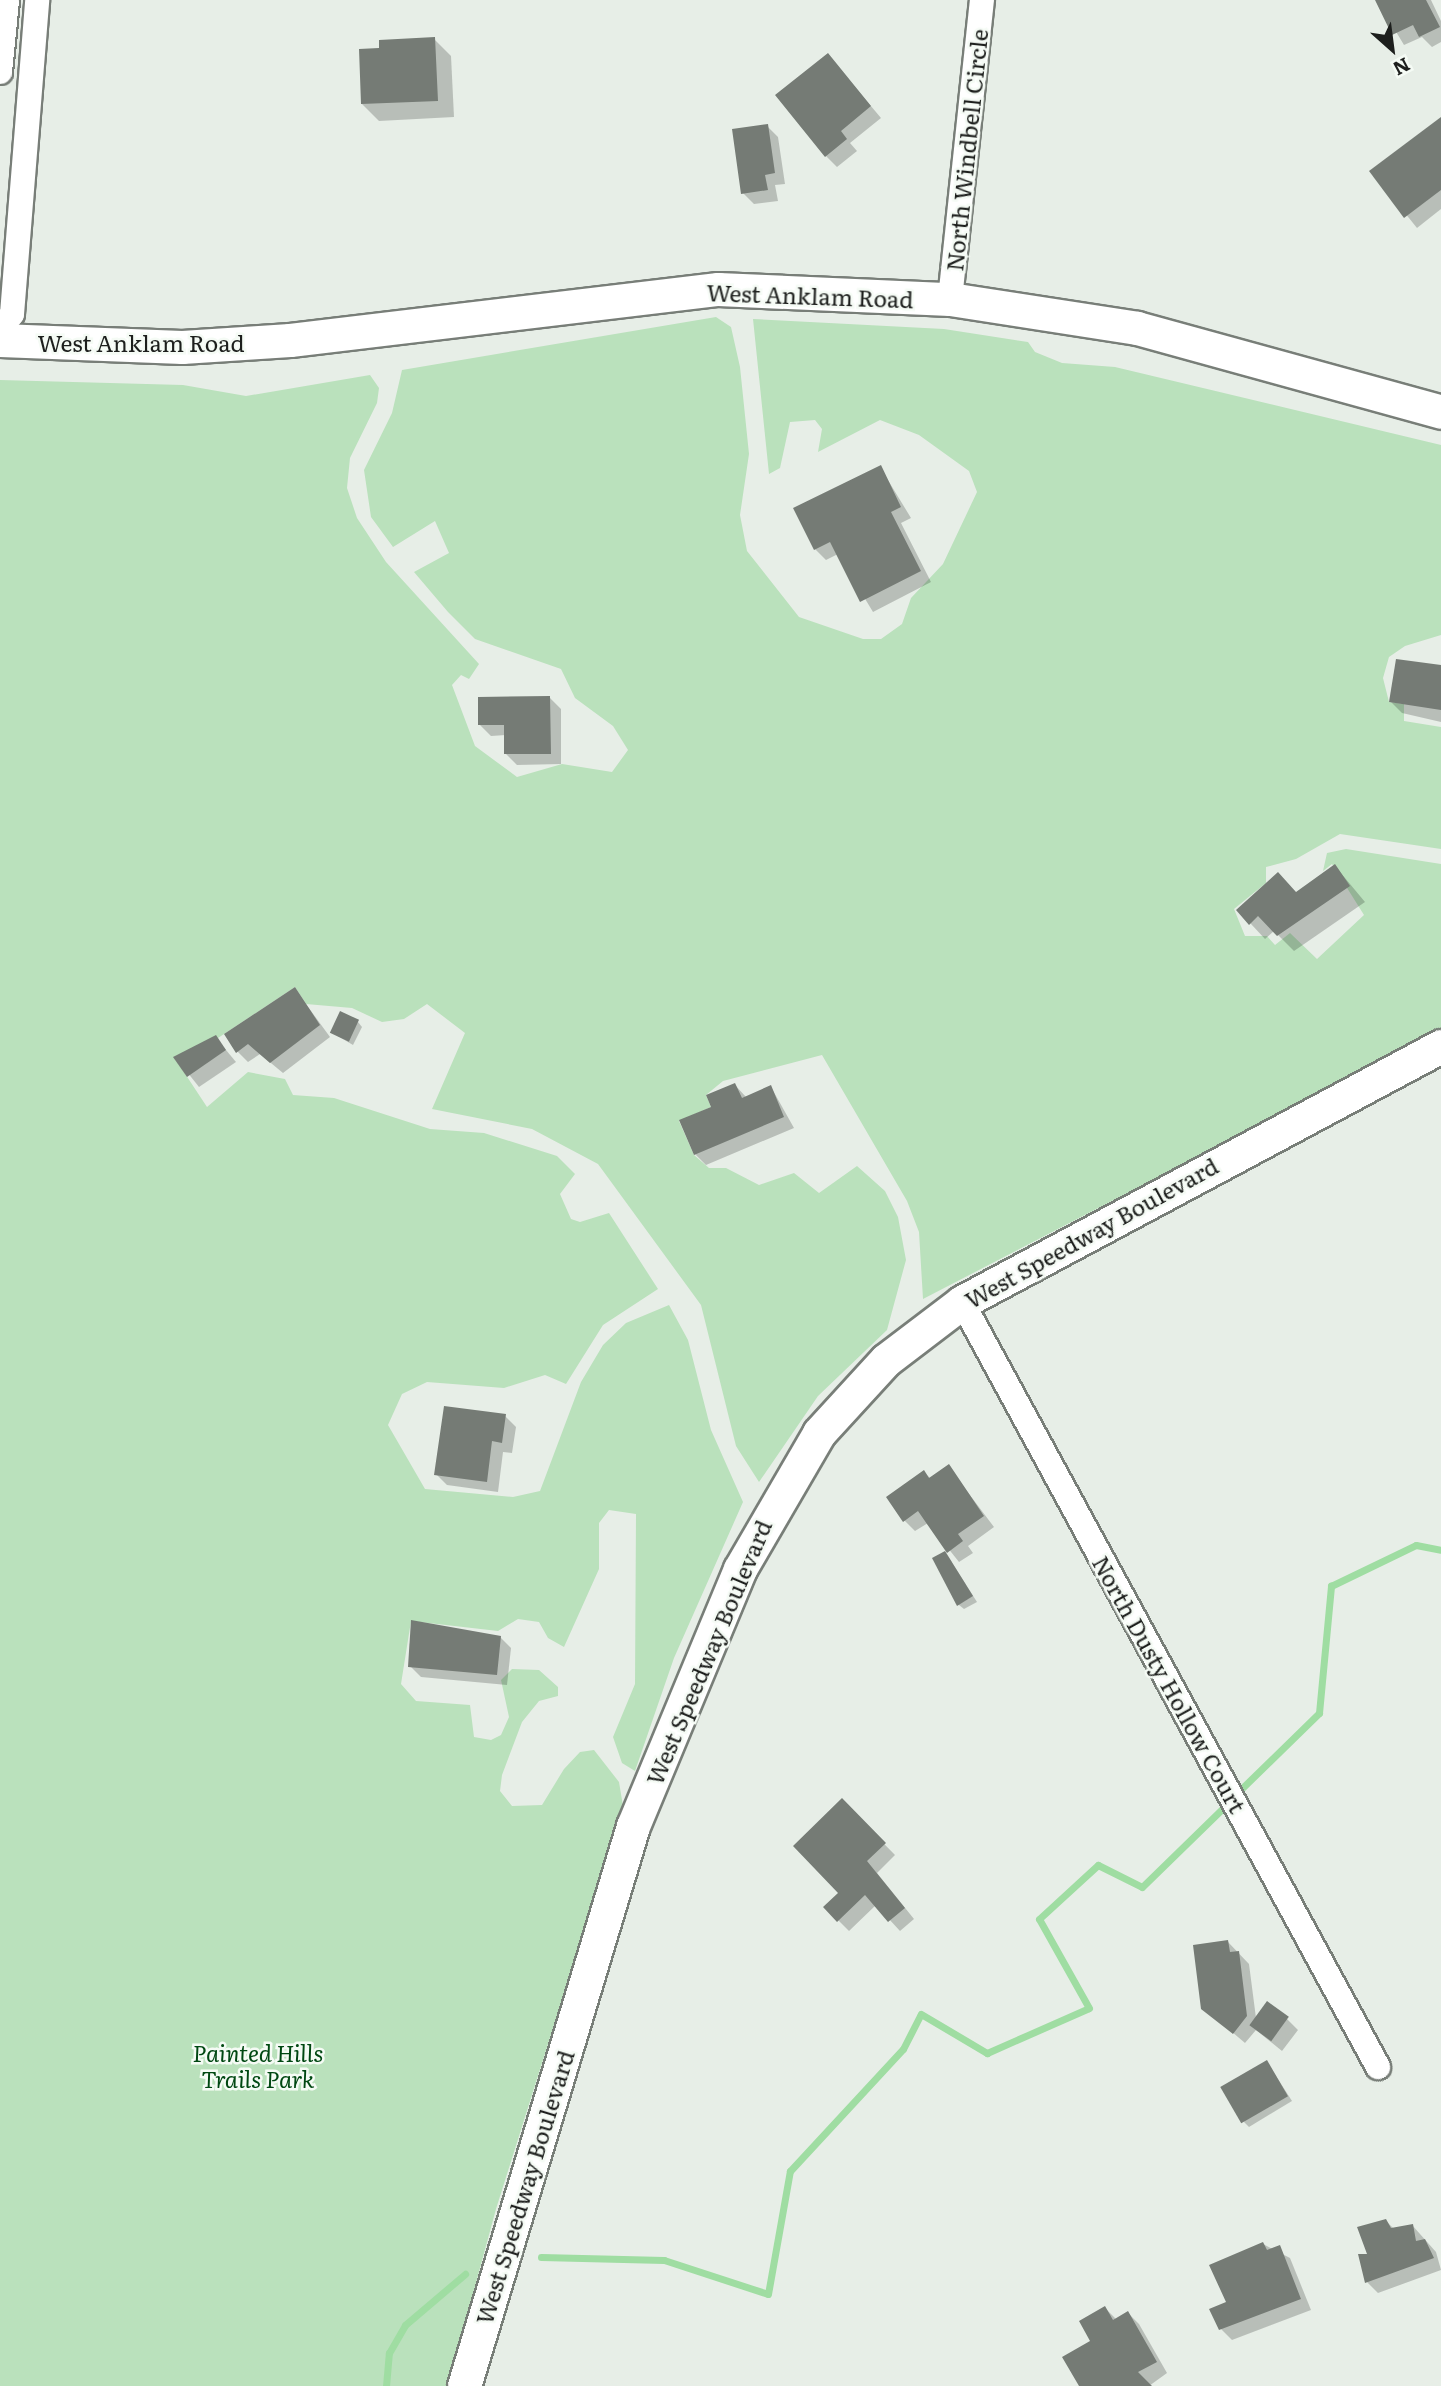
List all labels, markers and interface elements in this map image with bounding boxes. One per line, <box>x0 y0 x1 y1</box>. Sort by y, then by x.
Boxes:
north arrow <box>1357 14 1427 84</box>
street label: North Windbell Circle <box>940 27 992 273</box>
text: N <box>1388 51 1415 84</box>
street label: West Anklam Road <box>706 278 914 312</box>
street label: West Anklam Road <box>38 328 244 356</box>
street label: West Speedway Boulevard <box>960 1151 1222 1313</box>
street label: West Speedway Boulevard <box>640 1515 776 1789</box>
street label: North Dusty Hollow Court <box>1088 1551 1252 1817</box>
park label: Painted Hills Trails Park <box>193 2038 323 2092</box>
street label: West Speedway Boulevard <box>469 2047 579 2327</box>

